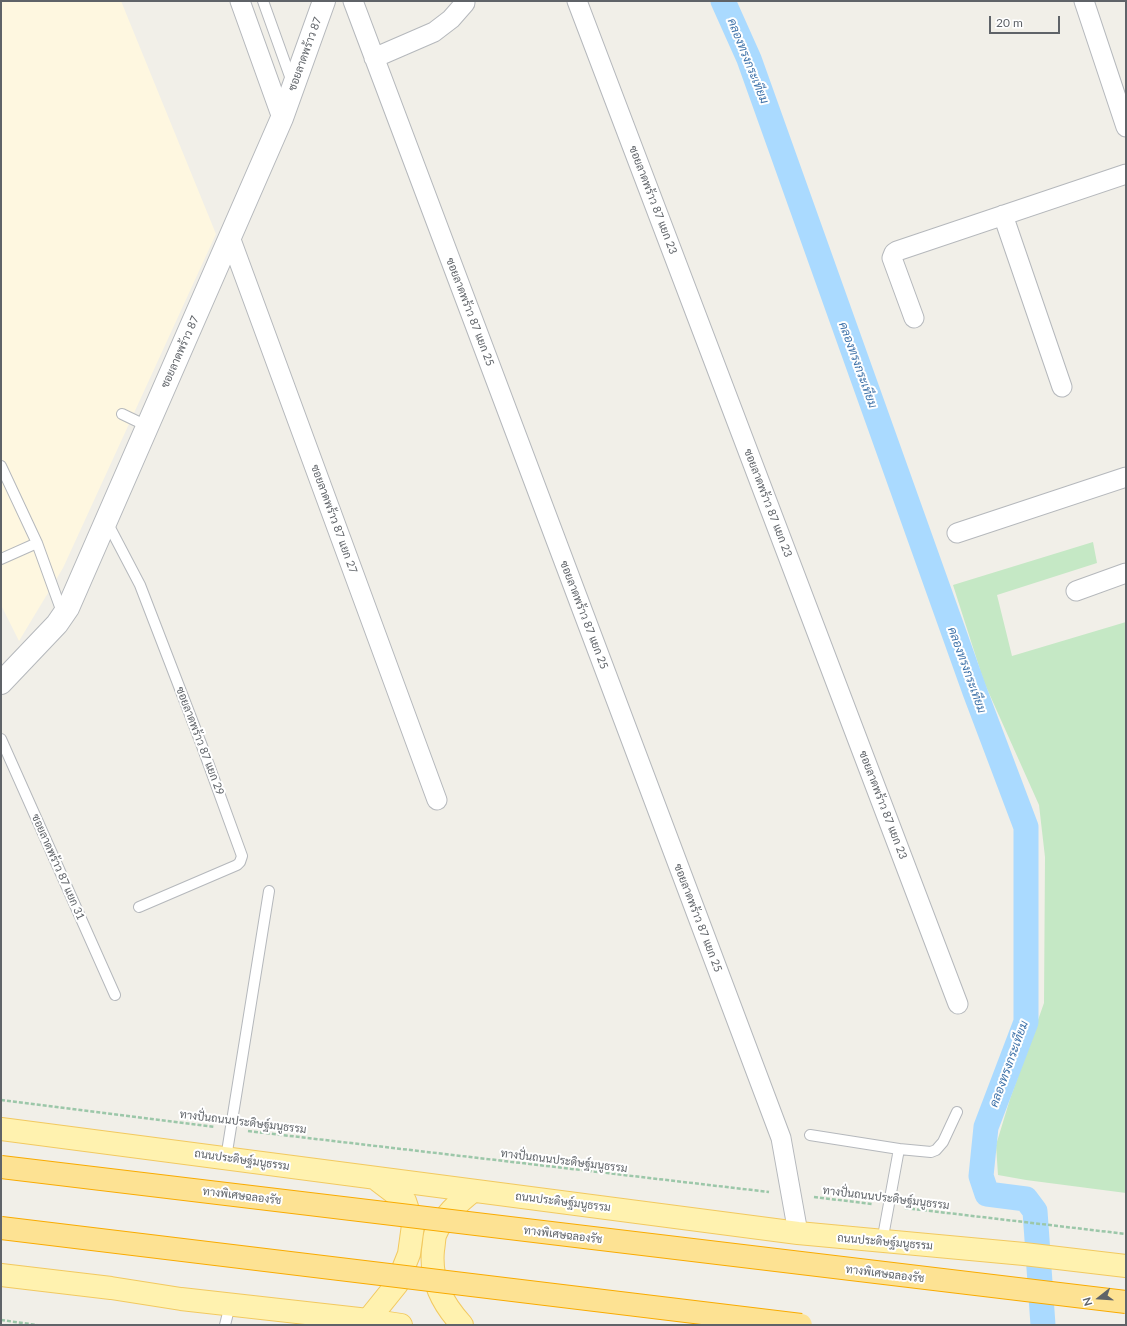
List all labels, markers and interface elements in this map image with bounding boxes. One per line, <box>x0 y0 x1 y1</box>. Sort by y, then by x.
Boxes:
scale bar <box>991 8 1062 34</box>
street label: ซอยลาดพร้าว 87 <box>286 15 324 93</box>
text: 20 m <box>996 15 1023 30</box>
water label: คลองทรงกระเทียม <box>724 16 772 106</box>
street label: ซอยลาดพร้าว 87 แยก 23 <box>626 144 680 256</box>
street label: ซอยลาดพร้าว 87 แยก 25 <box>443 256 497 368</box>
street label: ซอยลาดพร้าว 87 <box>158 314 202 390</box>
water label: คลองทรงกระเทียม <box>836 320 880 410</box>
street label: ซอยลาดพร้าว 87 แยก 23 <box>741 447 795 559</box>
street label: ซอยลาดพร้าว 87 แยก 27 <box>308 463 360 575</box>
street label: ซอยลาดพร้าว 87 แยก 25 <box>557 559 611 671</box>
water label: คลองทรงกระเทียม <box>945 625 989 715</box>
street label: ซอยลาดพร้าว 87 แยก 29 <box>173 685 227 797</box>
street label: ซอยลาดพร้าว 87 แยก 23 <box>856 749 910 861</box>
street label: ซอยลาดพร้าว 87 แยก 31 <box>29 812 87 922</box>
street label: ซอยลาดพร้าว 87 แยก 25 <box>671 862 725 974</box>
water label: คลองทรงกระเทียม <box>987 1019 1031 1109</box>
street label: ทางปั่นถนนประดิษฐ์มนูธรรม <box>179 1108 307 1136</box>
street label: ถนนประดิษฐ์มนูธรรม <box>194 1147 290 1173</box>
street label: ทางปั่นถนนประดิษฐ์มนูธรรม <box>500 1147 628 1175</box>
street label: ทางปั่นถนนประดิษฐ์มนูธรรม <box>822 1184 950 1212</box>
street label: ทางพิเศษฉลองรัช <box>202 1185 282 1207</box>
street label: ถนนประดิษฐ์มนูธรรม <box>515 1190 611 1214</box>
street label: ทางพิเศษฉลองรัช <box>523 1224 603 1246</box>
street label: ถนนประดิษฐ์มนูธรรม <box>837 1231 933 1253</box>
street label: ทางพิเศษฉลองรัช <box>845 1263 925 1285</box>
north arrow <box>1079 1278 1119 1318</box>
text: N <box>1080 1296 1095 1308</box>

